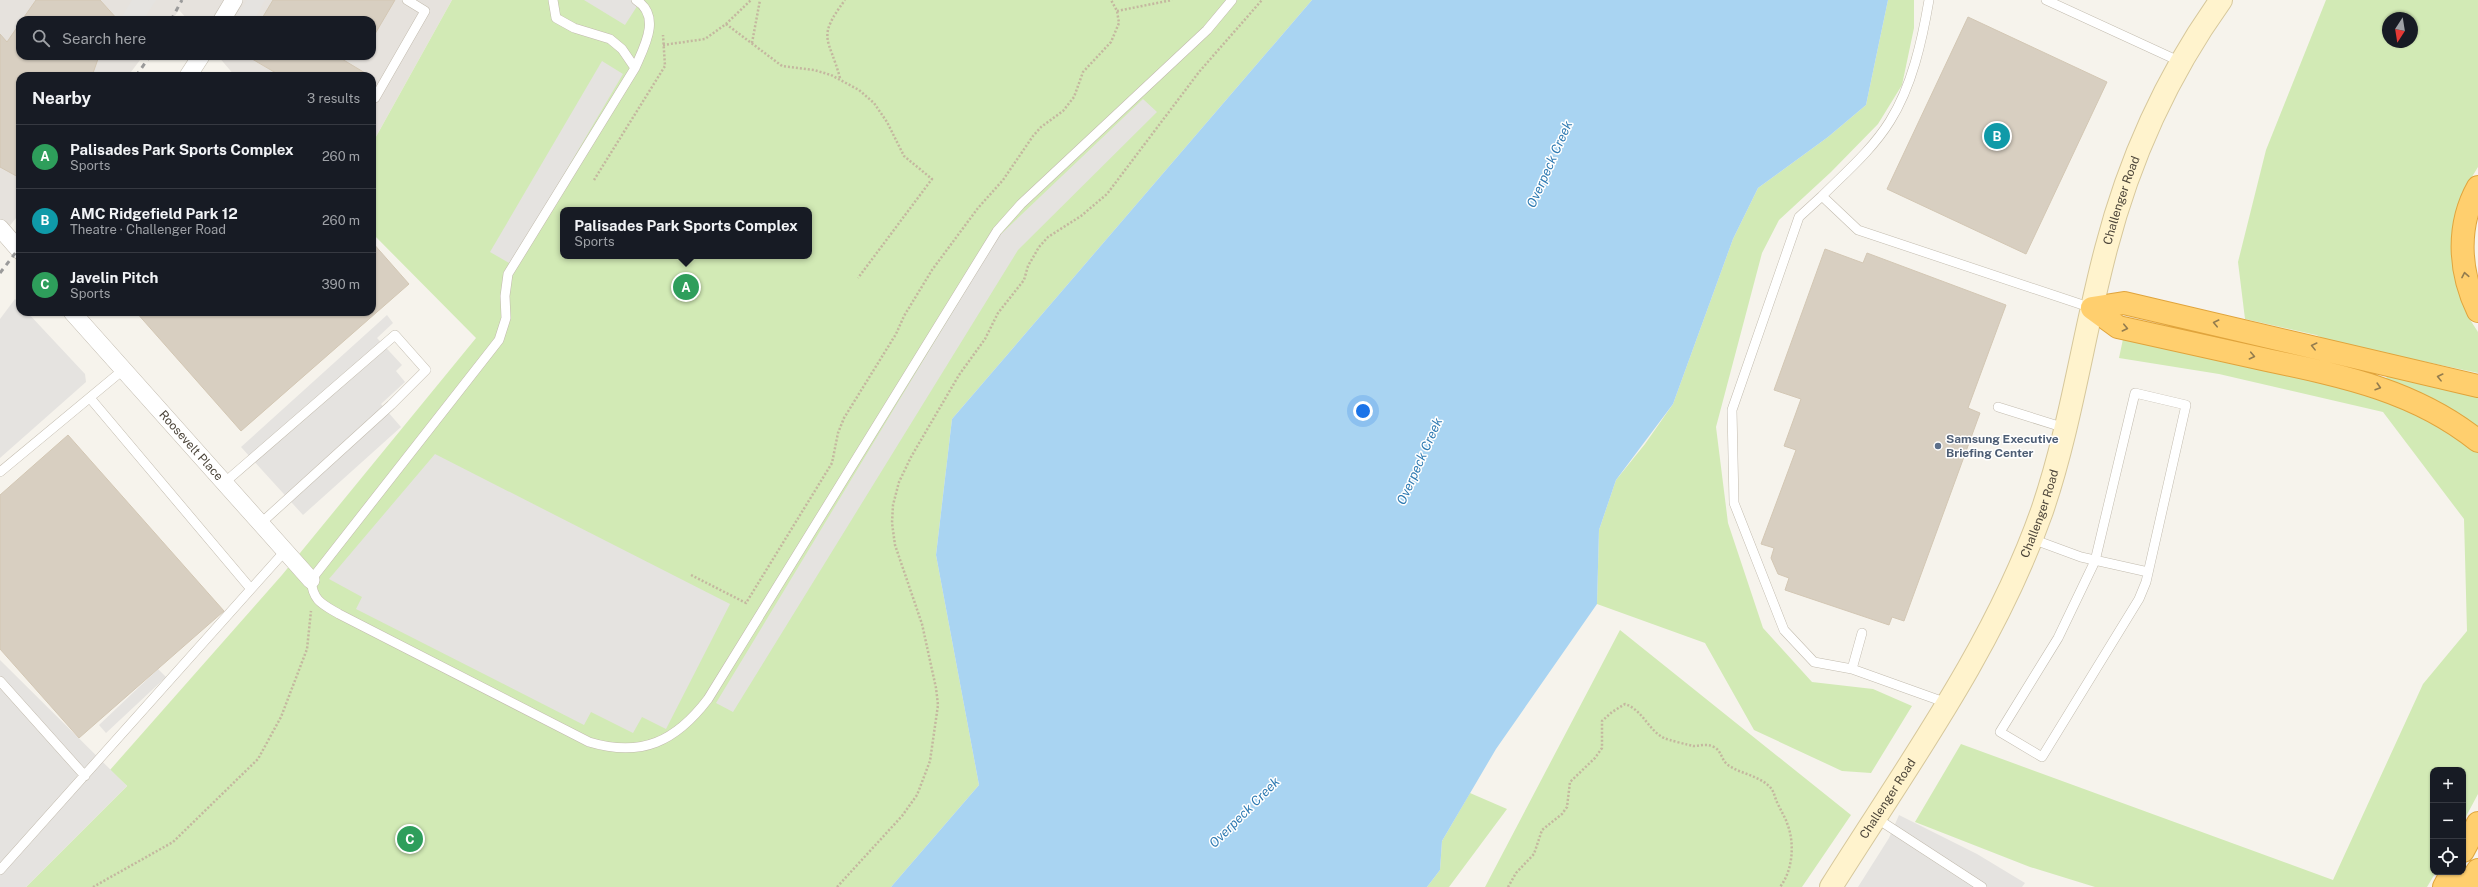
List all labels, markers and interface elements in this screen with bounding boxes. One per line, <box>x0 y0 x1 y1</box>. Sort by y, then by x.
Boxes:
north arrow <box>2382 12 2418 48</box>
search box <box>16 16 376 60</box>
icon: search <box>30 27 52 49</box>
text: Search here <box>62 30 146 47</box>
text: Nearby <box>32 88 91 108</box>
text: 3 results <box>307 91 360 106</box>
water label: Overpeck Creek <box>1524 118 1575 210</box>
pin: B <box>1984 121 2010 151</box>
text: Palisades Park Sports Complex <box>70 141 294 158</box>
text: A <box>40 149 50 164</box>
text: 260 m <box>322 149 360 164</box>
street label: Challenger Road <box>2100 154 2143 246</box>
text: Sports <box>70 158 110 173</box>
text: AMC Ridgefield Park 12 <box>70 205 238 222</box>
popup <box>560 207 812 259</box>
text: B <box>41 213 49 228</box>
text: 260 m <box>322 213 360 228</box>
text: Palisades Park Sports Complex <box>574 217 798 234</box>
text: Theatre · Challenger Road <box>70 222 226 237</box>
text: Sports <box>574 234 615 249</box>
text: Javelin Pitch <box>70 269 159 286</box>
pin: A <box>673 272 699 302</box>
one-way arrow <box>2462 272 2470 278</box>
text: C <box>40 277 50 292</box>
text: 390 m <box>322 277 360 292</box>
text: Sports <box>70 286 110 301</box>
one-way arrow <box>2212 320 2219 328</box>
one-way arrow <box>2122 324 2128 332</box>
one-way arrow <box>2311 342 2318 351</box>
one-way arrow <box>2249 352 2255 360</box>
one-way arrow <box>2437 373 2443 381</box>
one-way arrow <box>2375 382 2382 390</box>
your location <box>1353 401 1373 421</box>
street label: Roosevelt Place <box>156 408 226 484</box>
water label: Overpeck Creek <box>1394 415 1445 507</box>
place label: Samsung Executive Briefing Center <box>1946 432 2059 460</box>
marker: Samsung Executive Briefing Center <box>1933 441 1943 451</box>
street label: Challenger Road <box>2018 468 2061 560</box>
street label: Challenger Road <box>1857 756 1919 841</box>
map controls <box>2430 767 2466 875</box>
button: + <box>2430 767 2466 803</box>
water label: Overpeck Creek <box>1206 774 1283 851</box>
button: − <box>2430 803 2466 839</box>
pin: C <box>397 824 423 854</box>
button: locate <box>2430 839 2466 875</box>

